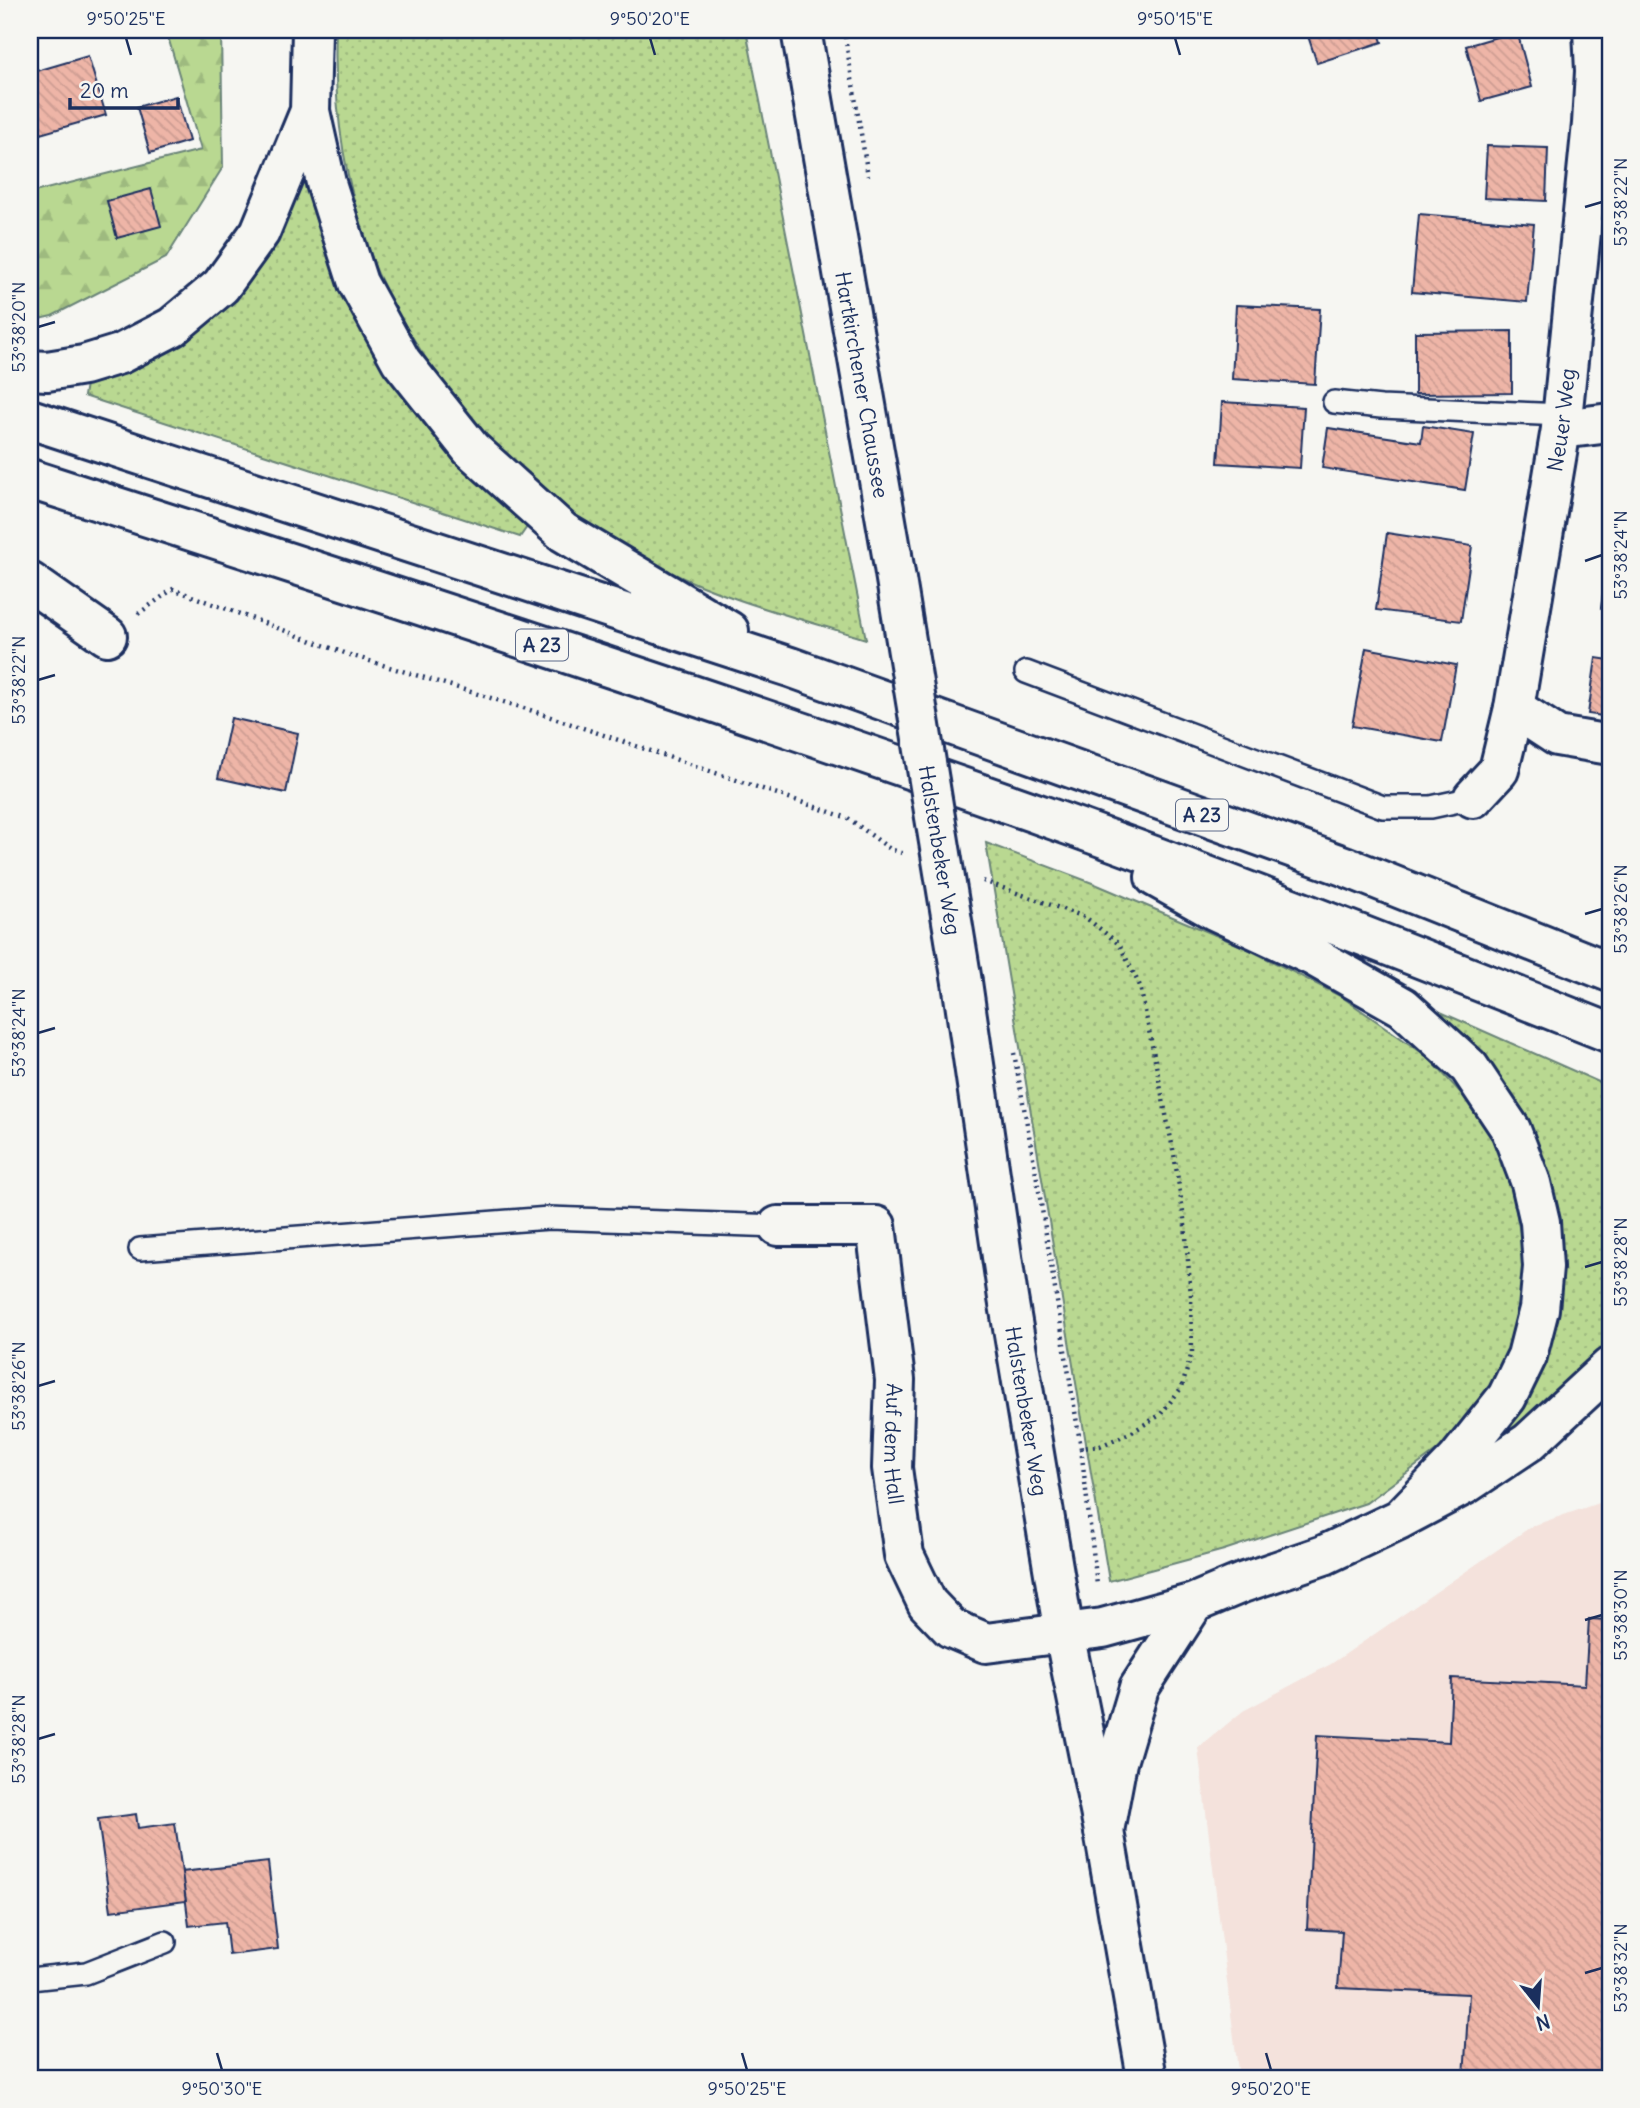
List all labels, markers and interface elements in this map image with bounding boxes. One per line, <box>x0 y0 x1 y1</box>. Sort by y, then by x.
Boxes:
text: 9°50'25"E <box>87 7 165 30</box>
text: 9°50'20"E <box>610 7 690 30</box>
text: 9°50'15"E <box>1137 7 1213 30</box>
scale bar <box>70 66 178 110</box>
text: 20 m <box>80 77 129 104</box>
text: 53°38'22"N <box>1609 158 1632 246</box>
street label: Hartkirchener Chaussee <box>830 269 895 500</box>
text: 53°38'20"N <box>7 282 30 372</box>
street label: Neuer Weg <box>1541 367 1581 474</box>
text: 53°38'24"N <box>1609 510 1632 600</box>
road number: A 23 <box>516 630 568 660</box>
text: 53°38'22"N <box>7 636 30 724</box>
street label: Halstenbeker Weg <box>913 763 968 937</box>
road number: A 23 <box>1176 800 1228 830</box>
text: 53°38'26"N <box>1609 864 1632 954</box>
text: 53°38'24"N <box>7 988 30 1078</box>
text: 53°38'28"N <box>1609 1217 1632 1307</box>
street label: Halstenbeker Weg <box>999 1324 1054 1498</box>
text: 53°38'26"N <box>7 1341 30 1431</box>
street label: Auf dem Hall <box>879 1383 910 1506</box>
text: 53°38'30"N <box>1609 1569 1632 1661</box>
text: 53°38'28"N <box>7 1694 30 1784</box>
text: 53°38'32"N <box>1609 1923 1632 2013</box>
north arrow <box>1504 1972 1574 2042</box>
text: N <box>1533 2009 1553 2036</box>
text: 9°50'30"E <box>182 2077 262 2100</box>
text: 9°50'25"E <box>708 2077 786 2100</box>
text: 9°50'20"E <box>1231 2077 1311 2100</box>

